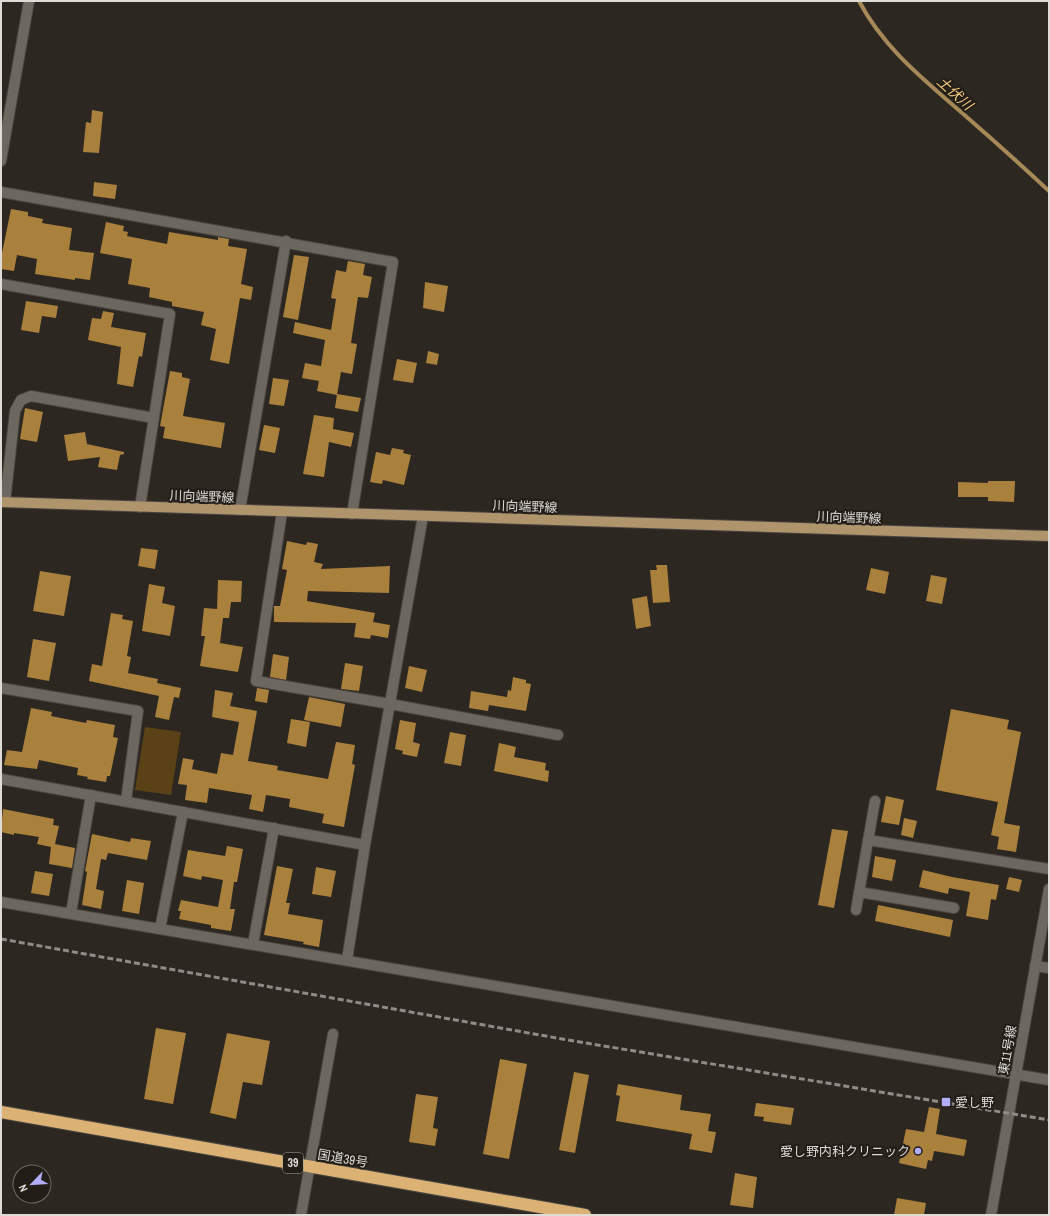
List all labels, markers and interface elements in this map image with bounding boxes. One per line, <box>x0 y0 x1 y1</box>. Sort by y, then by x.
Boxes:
water label: 土伏川 <box>933 72 978 115</box>
street label: 川向端野線 <box>169 487 235 506</box>
street label: 川向端野線 <box>492 497 558 516</box>
street label: 川向端野線 <box>816 508 882 527</box>
street label: 東11号線 <box>995 1024 1020 1076</box>
place label: 愛し野 <box>955 1094 994 1111</box>
marker: 愛し野 <box>940 1096 952 1108</box>
place label: 愛し野内科クリニック <box>780 1143 910 1160</box>
street label: 国道39号 <box>316 1146 369 1171</box>
marker: 愛し野内科クリニック <box>913 1146 923 1156</box>
road number: 39 <box>283 1153 303 1173</box>
north arrow <box>12 1164 52 1204</box>
text: N <box>15 1182 31 1194</box>

